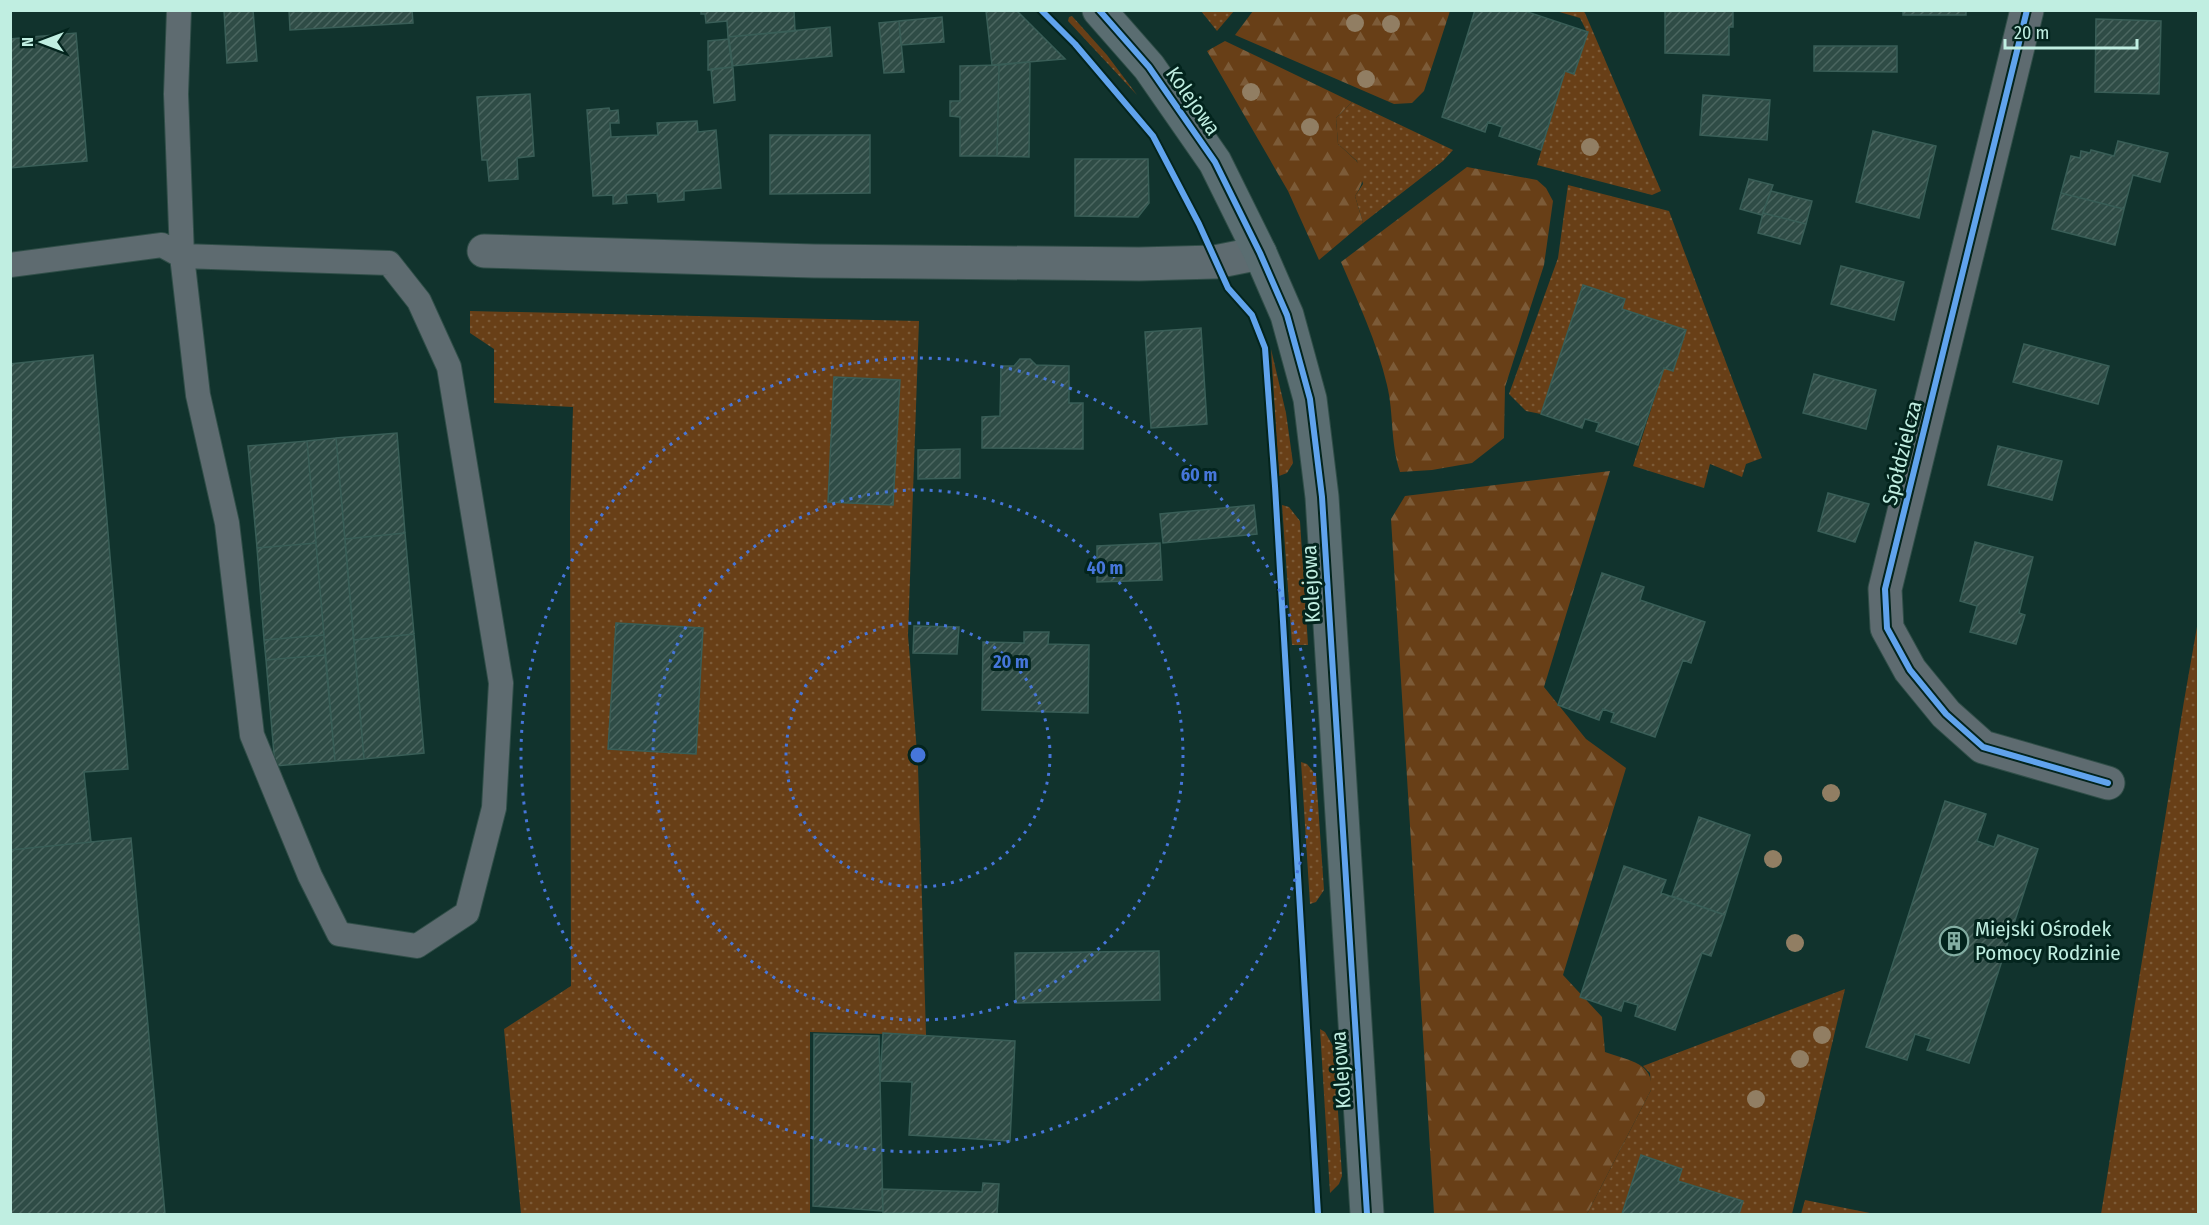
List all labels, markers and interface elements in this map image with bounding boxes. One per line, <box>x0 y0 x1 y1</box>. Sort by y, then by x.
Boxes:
north arrow <box>12 12 72 72</box>
scale bar <box>2005 12 2137 50</box>
text: 20 m <box>2014 22 2049 44</box>
text: N <box>18 37 37 47</box>
street label: Kolejowa <box>1160 62 1226 140</box>
street label: Spółdzielcza <box>1877 398 1927 508</box>
text: 60 m <box>1181 464 1217 486</box>
street label: Kolejowa <box>1296 544 1326 624</box>
text: 40 m <box>1087 557 1123 579</box>
text: 20 m <box>992 651 1029 673</box>
centre of rings <box>908 745 928 765</box>
place label: Miejski Ośrodek Pomocy Rodzinie <box>1975 916 2121 966</box>
building icon: Miejski Ośrodek Pomocy Rodzinie <box>1938 925 1970 957</box>
street label: Kolejowa <box>1325 1030 1357 1110</box>

